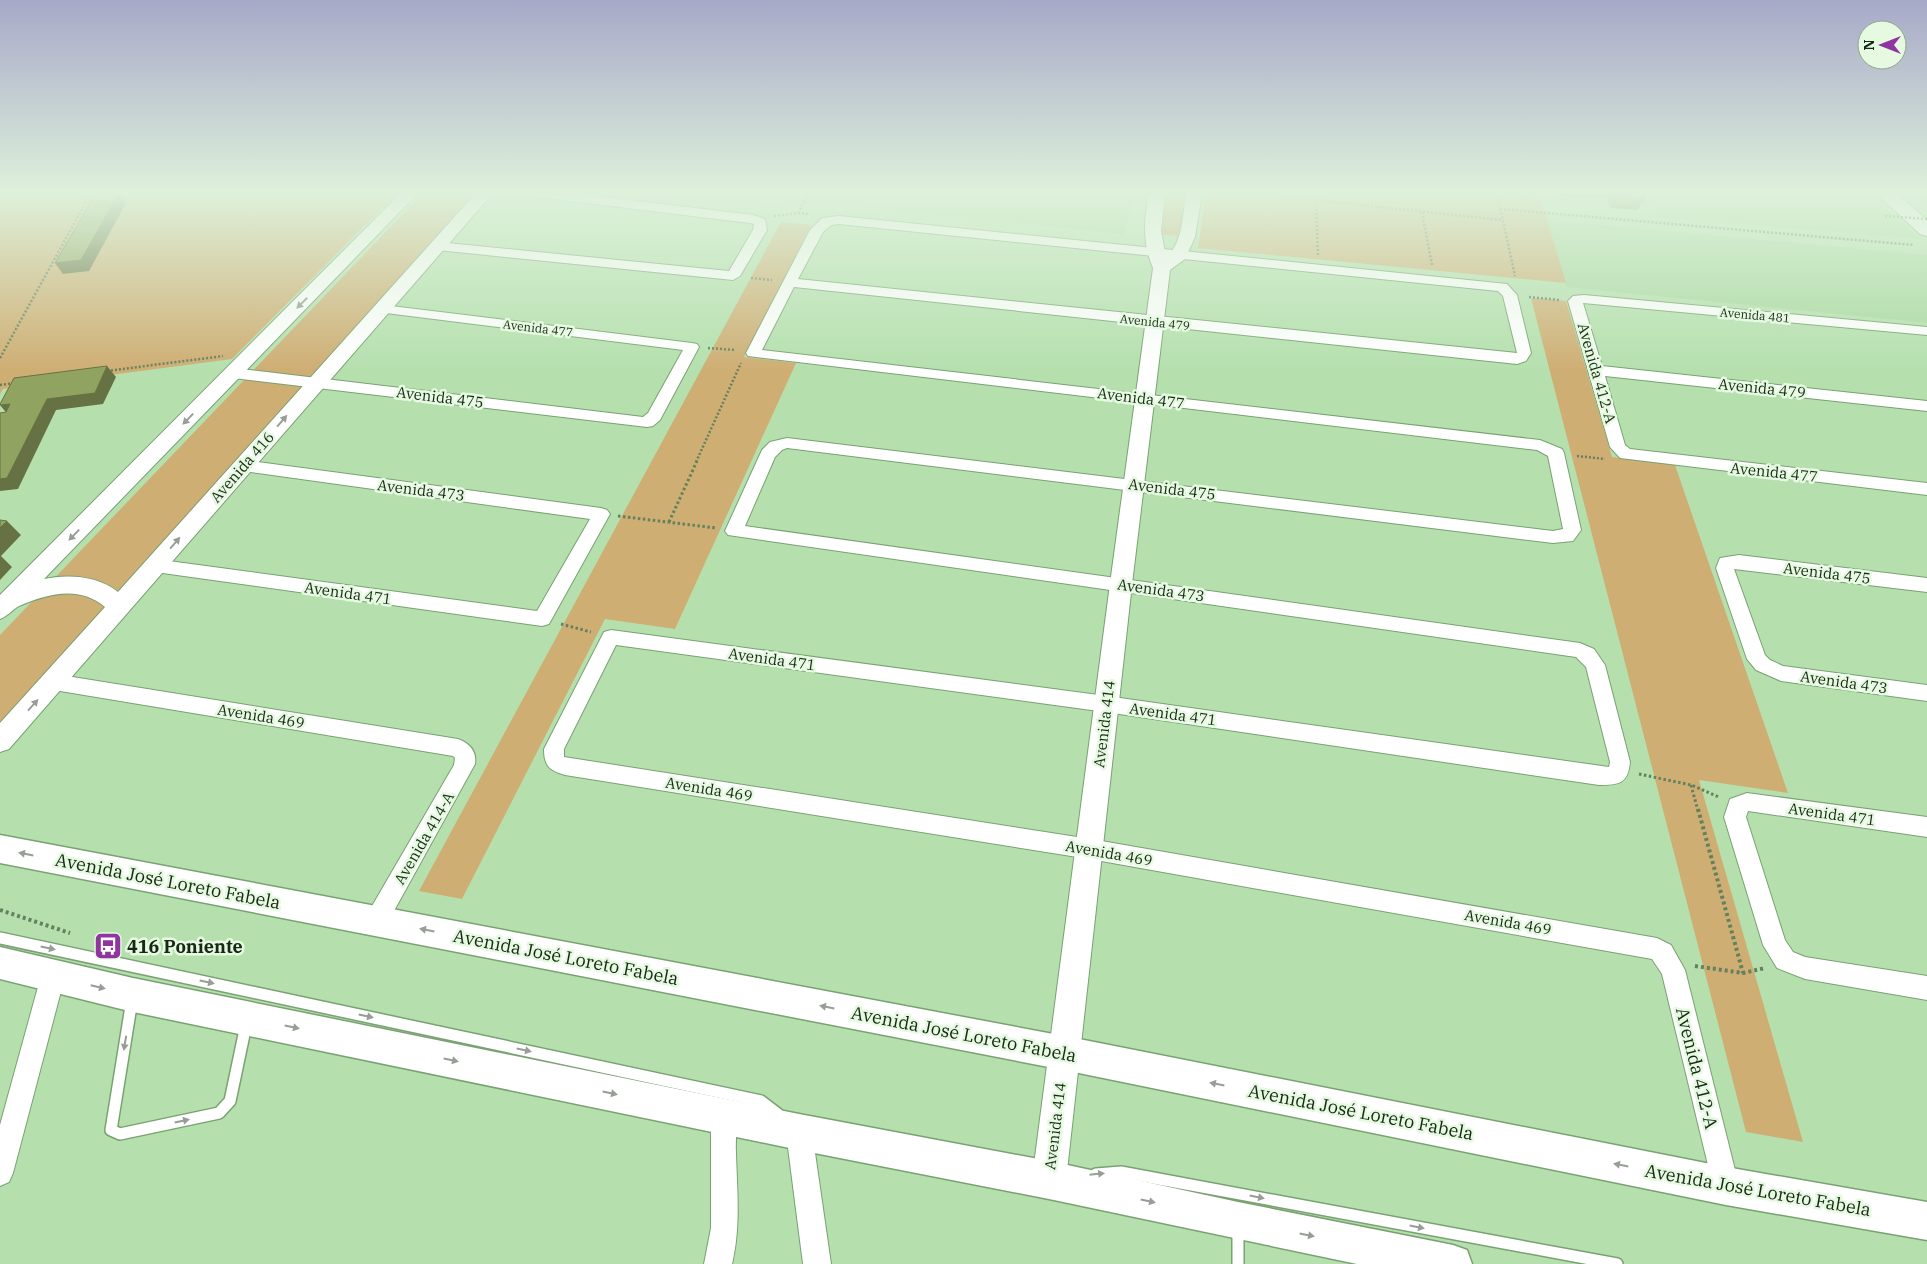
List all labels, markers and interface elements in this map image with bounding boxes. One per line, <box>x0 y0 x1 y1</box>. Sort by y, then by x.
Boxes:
north arrow <box>1857 20 1907 70</box>
text: N <box>1860 39 1878 51</box>
one-way arrow <box>296 297 308 309</box>
street label: Avenida 481 <box>1719 304 1791 326</box>
street label: Avenida 479 <box>1119 311 1191 333</box>
street label: Avenida 477 <box>502 316 574 340</box>
street label: Avenida 412-A <box>1574 321 1621 426</box>
street label: Avenida 479 <box>1717 374 1807 402</box>
street label: Avenida 475 <box>395 382 485 412</box>
street label: Avenida 477 <box>1096 383 1186 413</box>
one-way arrow <box>182 412 194 424</box>
one-way arrow <box>276 416 288 428</box>
street label: Avenida 416 <box>206 428 278 506</box>
street label: Avenida 477 <box>1729 458 1819 486</box>
street label: Avenida 475 <box>1127 474 1217 504</box>
street label: Avenida 473 <box>376 475 466 505</box>
one-way arrow <box>69 528 81 540</box>
one-way arrow <box>169 538 181 550</box>
street label: Avenida 475 <box>1782 558 1872 588</box>
street label: Avenida 473 <box>1116 574 1206 606</box>
street label: Avenida 471 <box>303 577 393 609</box>
street label: Avenida 471 <box>727 643 817 675</box>
street label: Avenida 473 <box>1799 666 1889 698</box>
street label: Avenida 414 <box>1089 679 1119 769</box>
street label: Avenida 471 <box>1128 698 1218 730</box>
one-way arrow <box>27 699 39 711</box>
street label: Avenida 469 <box>216 700 306 732</box>
street label: Avenida 469 <box>664 773 754 805</box>
street label: Avenida 414-A <box>390 788 459 888</box>
street label: Avenida 471 <box>1787 798 1877 830</box>
street label: Avenida 469 <box>1064 836 1154 870</box>
street label: Avenida José Loreto Fabela <box>53 848 283 914</box>
one-way arrow <box>18 849 34 857</box>
street label: Avenida 469 <box>1463 905 1553 939</box>
street label: Avenida José Loreto Fabela <box>451 924 681 990</box>
one-way arrow <box>418 926 434 934</box>
bus stop icon: 416 Poniente <box>93 931 123 961</box>
place label: 416 Poniente <box>127 935 243 958</box>
one-way arrow <box>40 945 56 953</box>
one-way arrow <box>199 979 215 987</box>
one-way arrow <box>91 983 106 991</box>
street label: Avenida José Loreto Fabela <box>849 1001 1079 1067</box>
one-way arrow <box>818 1003 834 1011</box>
street label: Avenida 412-A <box>1671 1005 1723 1132</box>
one-way arrow <box>358 1012 373 1020</box>
one-way arrow <box>284 1023 299 1031</box>
one-way arrow <box>121 1035 129 1051</box>
one-way arrow <box>517 1046 532 1054</box>
one-way arrow <box>443 1057 459 1065</box>
one-way arrow <box>1209 1079 1225 1087</box>
street label: Avenida José Loreto Fabela <box>1246 1079 1476 1145</box>
street label: Avenida 414 <box>1040 1081 1070 1171</box>
one-way arrow <box>602 1089 617 1097</box>
one-way arrow <box>175 1116 191 1124</box>
street label: Avenida José Loreto Fabela <box>1643 1159 1873 1221</box>
one-way arrow <box>1612 1160 1628 1168</box>
one-way arrow <box>1090 1170 1106 1178</box>
one-way arrow <box>1250 1194 1266 1202</box>
one-way arrow <box>1140 1198 1156 1206</box>
one-way arrow <box>1410 1223 1426 1231</box>
one-way arrow <box>1299 1231 1314 1239</box>

